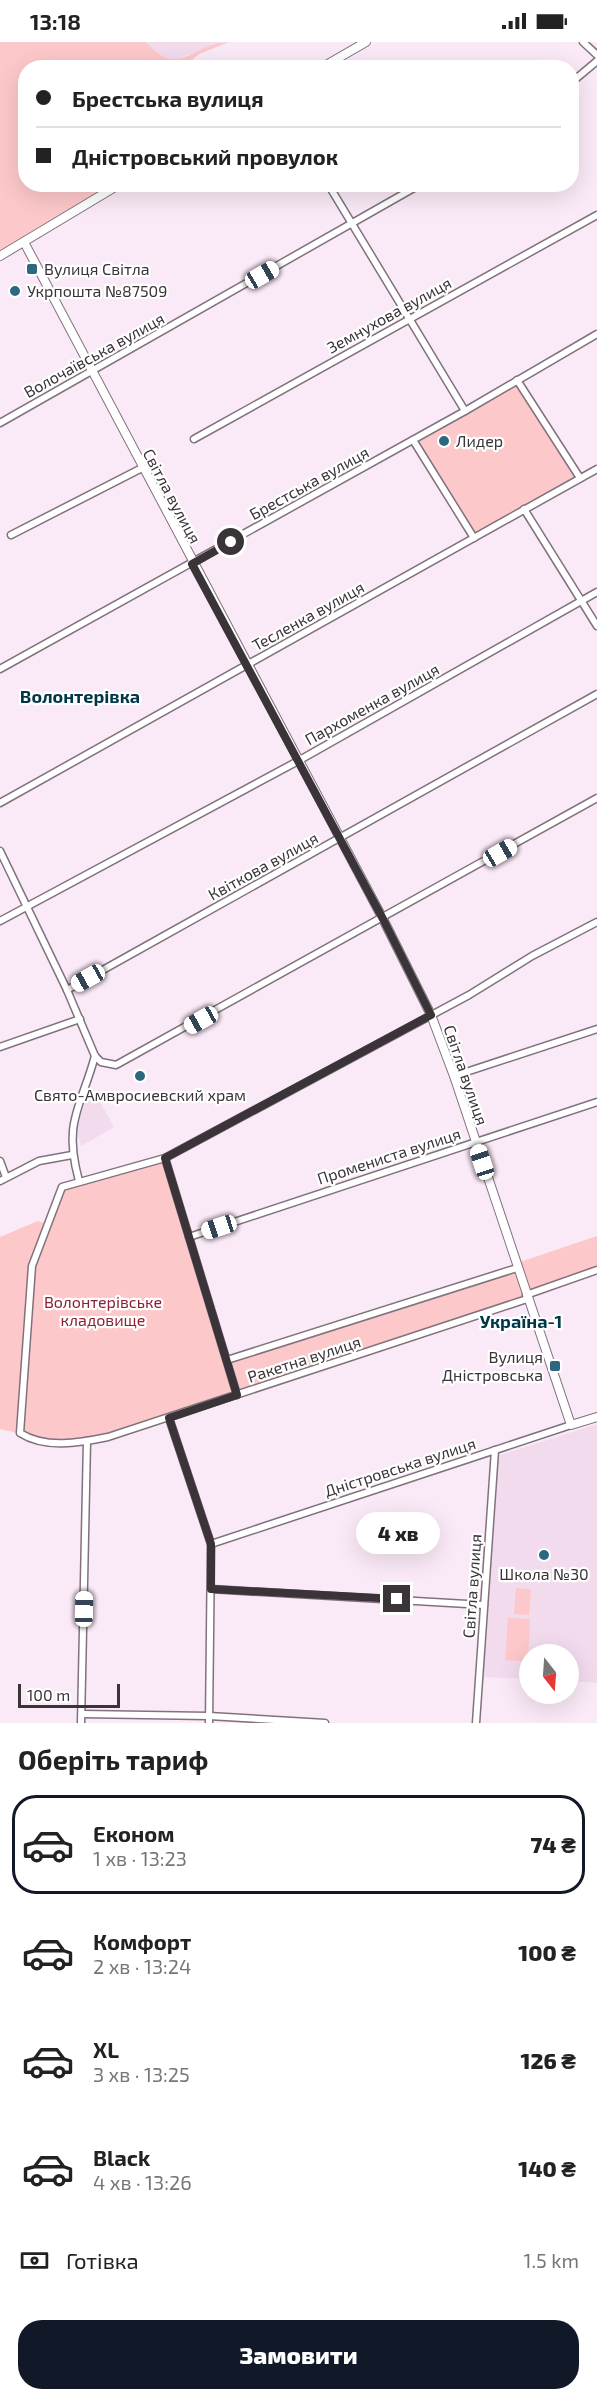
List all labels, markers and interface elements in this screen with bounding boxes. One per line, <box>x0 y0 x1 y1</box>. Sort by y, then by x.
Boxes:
text: 13:18 <box>30 8 81 34</box>
text: Брестська вулиця <box>72 85 264 111</box>
text: Дністровський провулок <box>72 143 338 169</box>
car <box>242 258 282 292</box>
place label: Вулиця Світла <box>44 259 150 279</box>
marker: Вулиця Світла <box>25 262 39 276</box>
street label: Земнухова вулиця <box>323 272 455 358</box>
place label: Укрпошта №87509 <box>27 281 167 300</box>
marker: Укрпошта №87509 <box>8 284 22 298</box>
street label: Волочаївська вулиця <box>20 308 168 402</box>
place label: Лидер <box>456 431 503 450</box>
marker: Лидер <box>437 434 451 448</box>
street label: Брестська вулиця <box>246 442 372 524</box>
street label: Світла вулиця <box>139 445 205 547</box>
route start <box>217 528 244 555</box>
street label: Тесленка вулиця <box>248 577 368 655</box>
street label: Пархоменка вулиця <box>301 659 443 749</box>
district label: Волонтерівка <box>20 685 140 707</box>
street label: Квіткова вулиця <box>205 828 321 904</box>
car <box>480 836 520 870</box>
car <box>68 961 108 995</box>
car <box>181 1003 221 1037</box>
street label: Світла вулиця <box>440 1022 492 1128</box>
marker: Свято-Амвросиевский храм <box>133 1069 147 1083</box>
place label: Свято-Амвросиевский храм <box>34 1085 246 1104</box>
street label: Промениста вулиця <box>315 1123 463 1189</box>
car <box>468 1142 496 1182</box>
car <box>199 1213 239 1241</box>
park label: Волонтерівське кладовище <box>44 1292 162 1329</box>
district label: Україна-1 <box>480 1310 562 1332</box>
street label: Ракетна вулиця <box>245 1331 363 1387</box>
place label: Вулиця Дністровська <box>442 1347 543 1384</box>
marker: Вулиця Дністровська <box>548 1359 562 1373</box>
street label: Дністровська вулиця <box>322 1433 478 1501</box>
callout: 4 хв <box>355 1512 439 1554</box>
text: 4 хв <box>378 1521 418 1545</box>
street label: Світла вулиця <box>458 1533 486 1639</box>
marker: Школа №30 <box>537 1548 551 1562</box>
place label: Школа №30 <box>499 1564 589 1583</box>
route end <box>383 1585 410 1612</box>
car <box>75 1591 93 1627</box>
north arrow <box>519 1644 579 1704</box>
map controls <box>519 1644 579 1704</box>
scale bar <box>18 1681 120 1708</box>
text: 100 m <box>27 1685 70 1704</box>
text: Оберіть тариф <box>18 1743 208 1775</box>
icon: car <box>21 1818 75 1872</box>
text: Економ <box>93 1820 175 1846</box>
text: 74 ₴ <box>531 1831 576 1857</box>
text: 1 хв · 13:23 <box>93 1846 187 1870</box>
icon: car <box>21 1926 75 1980</box>
text: Комфорт <box>93 1928 191 1954</box>
text: 100 ₴ <box>518 1939 576 1965</box>
text: 2 хв · 13:24 <box>93 1954 191 1978</box>
icon: car <box>21 2034 75 2088</box>
text: XL <box>93 2036 119 2062</box>
text: 126 ₴ <box>521 2047 576 2073</box>
text: 3 хв · 13:25 <box>93 2062 190 2086</box>
icon: car <box>21 2142 75 2196</box>
text: Black <box>93 2144 150 2170</box>
text: 140 ₴ <box>518 2155 576 2181</box>
text: 4 хв · 13:26 <box>93 2170 192 2194</box>
icon: cash <box>18 2244 51 2277</box>
text: Готівка <box>66 2247 139 2273</box>
text: 1.5 km <box>524 2248 579 2272</box>
button: Замовити <box>18 2320 579 2389</box>

